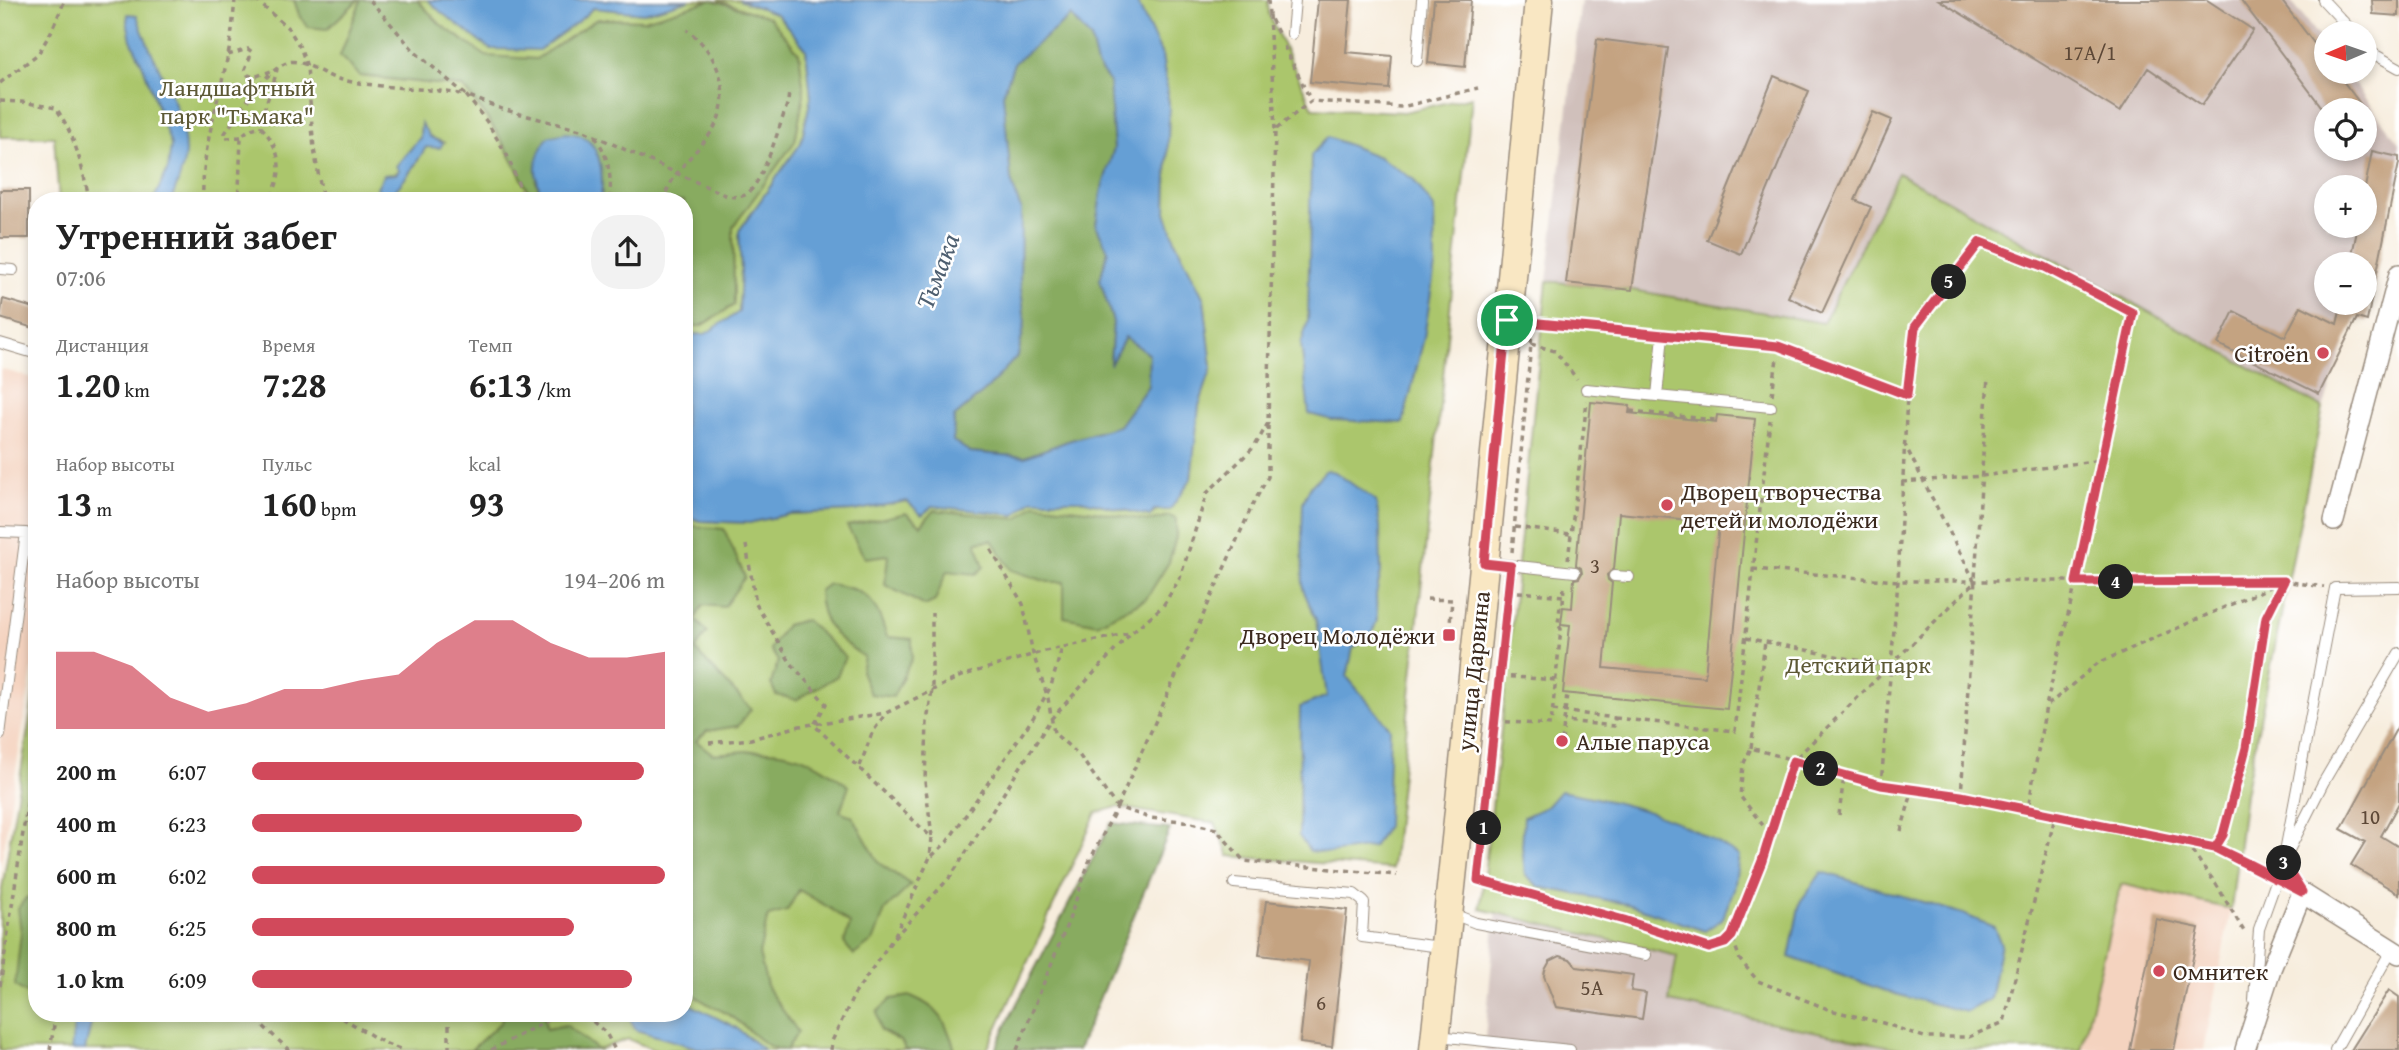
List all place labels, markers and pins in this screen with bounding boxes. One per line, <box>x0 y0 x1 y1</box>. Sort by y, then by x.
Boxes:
pin: 5 <box>1932 264 1966 300</box>
pin <box>1477 290 1537 350</box>
place label: Citroën <box>2234 336 2310 371</box>
marker: Citroën <box>2315 345 2331 361</box>
place label: Дворец творчества детей и молодёжи <box>1680 474 1882 537</box>
marker: Дворец творчества детей и молодёжи <box>1659 497 1675 513</box>
pin: 4 <box>2098 564 2134 600</box>
place label: Дворец Молодёжи <box>1239 618 1435 653</box>
marker: Дворец Молодёжи <box>1441 627 1457 643</box>
place label: Алые паруса <box>1576 724 1710 759</box>
marker: Алые паруса <box>1554 733 1570 749</box>
pin: 2 <box>1804 752 1839 786</box>
pin: 1 <box>1466 810 1502 846</box>
pin: 3 <box>2266 846 2302 880</box>
place label: Омнитек <box>2173 954 2269 989</box>
marker: Омнитек <box>2151 963 2167 979</box>

